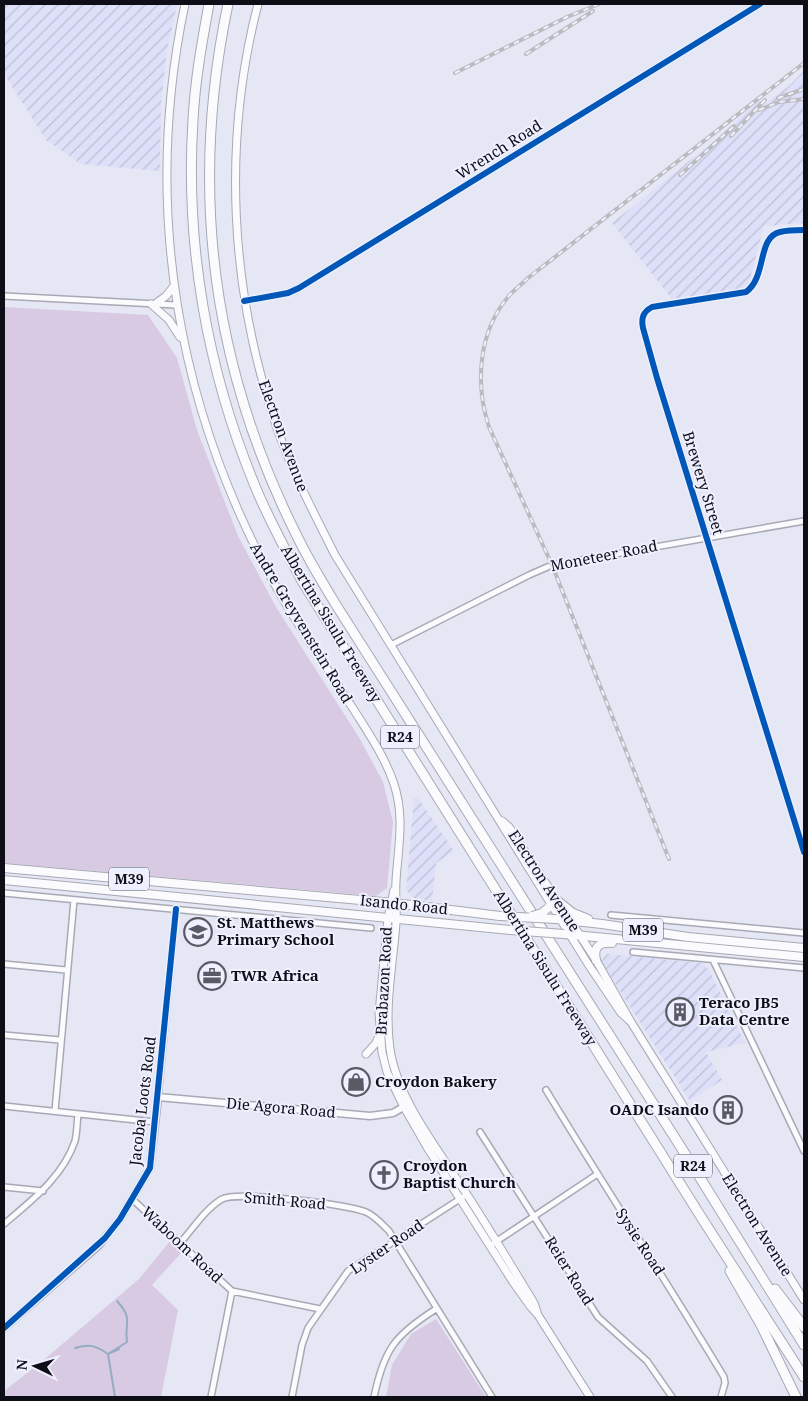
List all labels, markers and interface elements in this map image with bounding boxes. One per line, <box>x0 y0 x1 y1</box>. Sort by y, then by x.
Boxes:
street label: Wrench Road <box>452 115 545 183</box>
street label: Electron Avenue <box>254 377 313 494</box>
street label: Brewery Street <box>679 429 729 537</box>
street label: Moneteer Road <box>548 535 659 575</box>
street label: Andre Greyvenstein Road <box>246 539 358 706</box>
street label: Albertina Sisulu Freeway <box>277 541 387 706</box>
road number: R24 <box>381 726 419 749</box>
street label: Electron Avenue <box>504 826 585 935</box>
road number: M39 <box>109 868 149 891</box>
street label: Albertina Sisulu Freeway <box>490 886 602 1050</box>
street label: Isando Road <box>359 889 449 919</box>
place label: St. Matthews Primary School <box>217 912 335 949</box>
school or university icon: St. Matthews Primary School <box>183 917 213 947</box>
road number: M39 <box>623 918 663 942</box>
street label: Brabazon Road <box>370 926 396 1036</box>
office icon: TWR Africa <box>197 961 227 991</box>
place label: TWR Africa <box>231 965 319 985</box>
place label: Teraco JB5 Data Centre <box>699 992 790 1029</box>
building icon: Teraco JB5 Data Centre <box>665 997 695 1027</box>
street label: Jacoba Loots Road <box>124 1035 160 1168</box>
shop icon: Croydon Bakery <box>341 1067 371 1097</box>
place label: Croydon Bakery <box>375 1071 497 1091</box>
street label: Die Agora Road <box>225 1092 337 1122</box>
building icon: OADC Isando <box>713 1095 743 1125</box>
place label: OADC Isando <box>610 1099 709 1119</box>
road number: R24 <box>674 1154 712 1178</box>
place label: Croydon Baptist Church <box>403 1155 516 1192</box>
church icon: Croydon Baptist Church <box>369 1160 399 1190</box>
street label: Electron Avenue <box>718 1169 797 1280</box>
street label: Smith Road <box>243 1186 327 1214</box>
street label: Waboom Road <box>138 1202 227 1287</box>
street label: Sysie Road <box>612 1204 670 1279</box>
street label: Lyster Road <box>346 1214 427 1278</box>
street label: Reier Road <box>541 1232 599 1309</box>
north arrow <box>10 1341 60 1391</box>
text: N <box>12 1358 31 1371</box>

